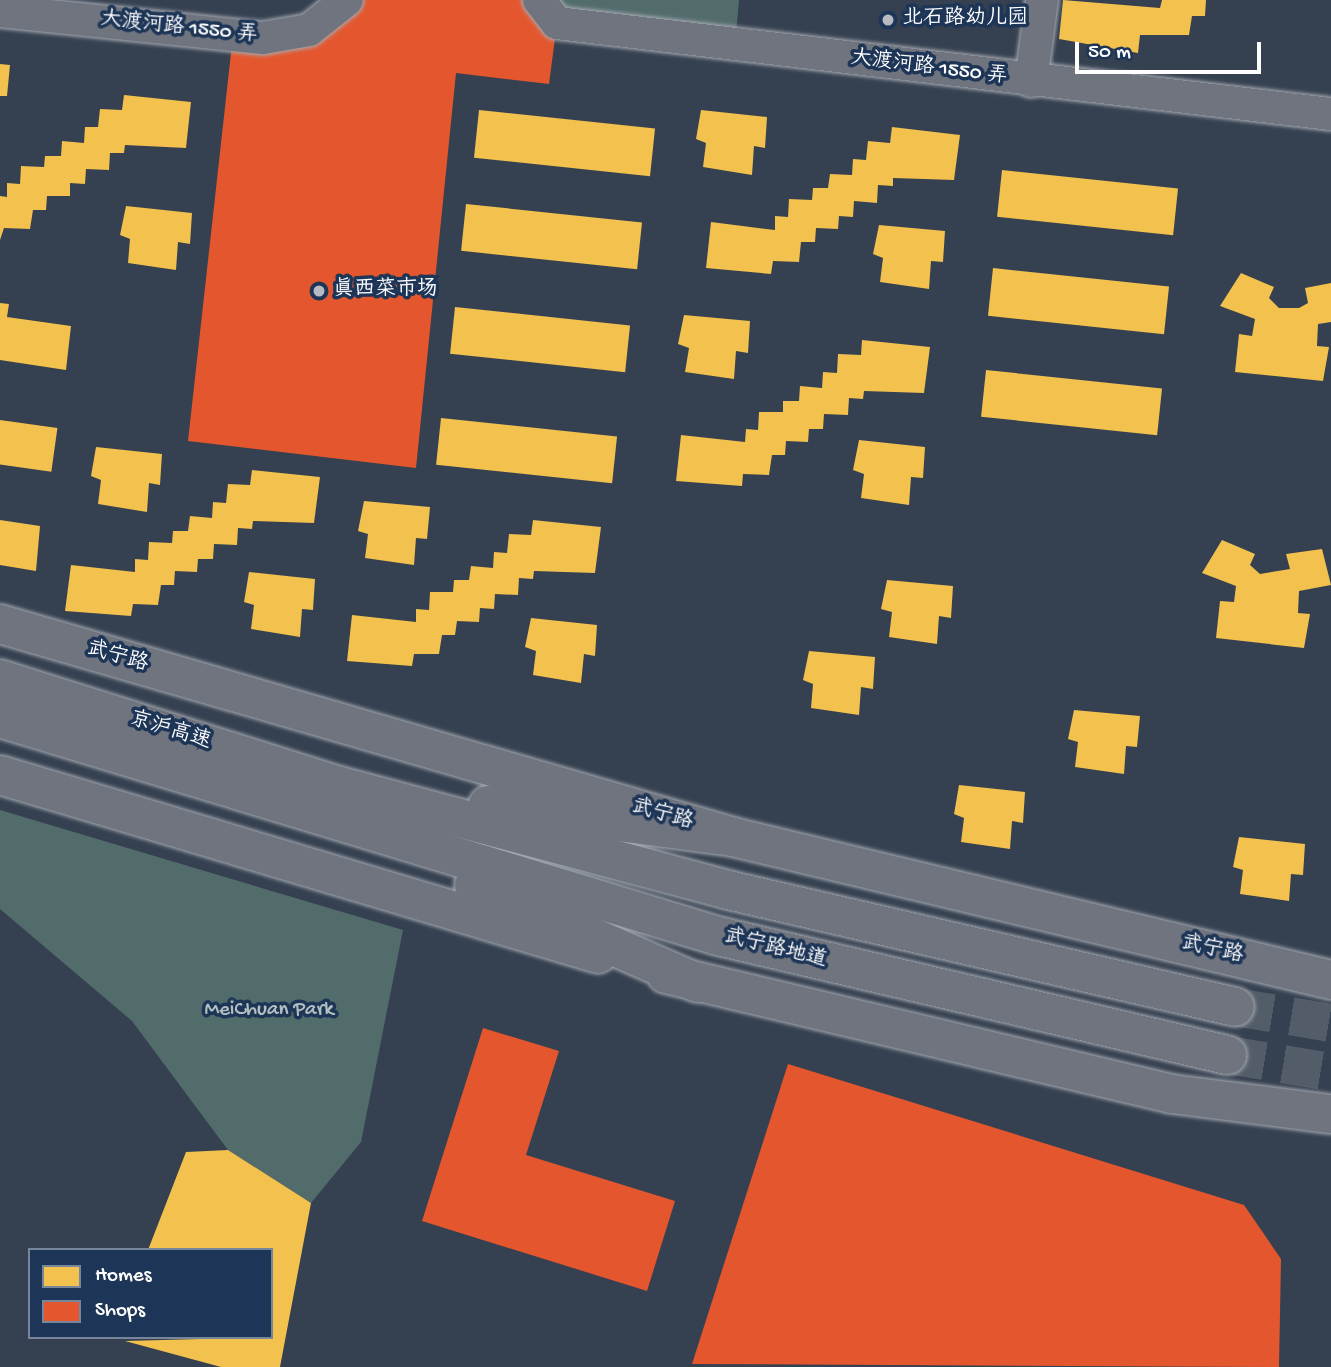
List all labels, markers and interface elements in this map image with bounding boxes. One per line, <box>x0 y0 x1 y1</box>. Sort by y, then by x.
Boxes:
place label: 北石路幼儿园 <box>902 7 1028 33</box>
street label: 大渡河路 1550 弄 <box>99 8 259 50</box>
marker: 北石路幼儿园 <box>880 12 896 28</box>
scale bar <box>1079 28 1264 72</box>
text: 50 m <box>1088 41 1131 66</box>
street label: 大渡河路 1550 弄 <box>849 47 1009 91</box>
place label: 真西菜市场 <box>333 278 438 304</box>
marker: 真西菜市场 <box>311 283 327 299</box>
street label: 武宁路 <box>83 637 151 679</box>
street label: 京沪高速 <box>126 708 214 756</box>
street label: 武宁路 <box>628 795 696 837</box>
street label: 武宁路地道 <box>721 925 829 975</box>
street label: 武宁路 <box>1178 932 1246 970</box>
park label: MeiChuan Park <box>204 998 334 1024</box>
legend <box>28 1248 273 1339</box>
text: Homes <box>95 1264 151 1289</box>
text: Shops <box>95 1299 145 1324</box>

